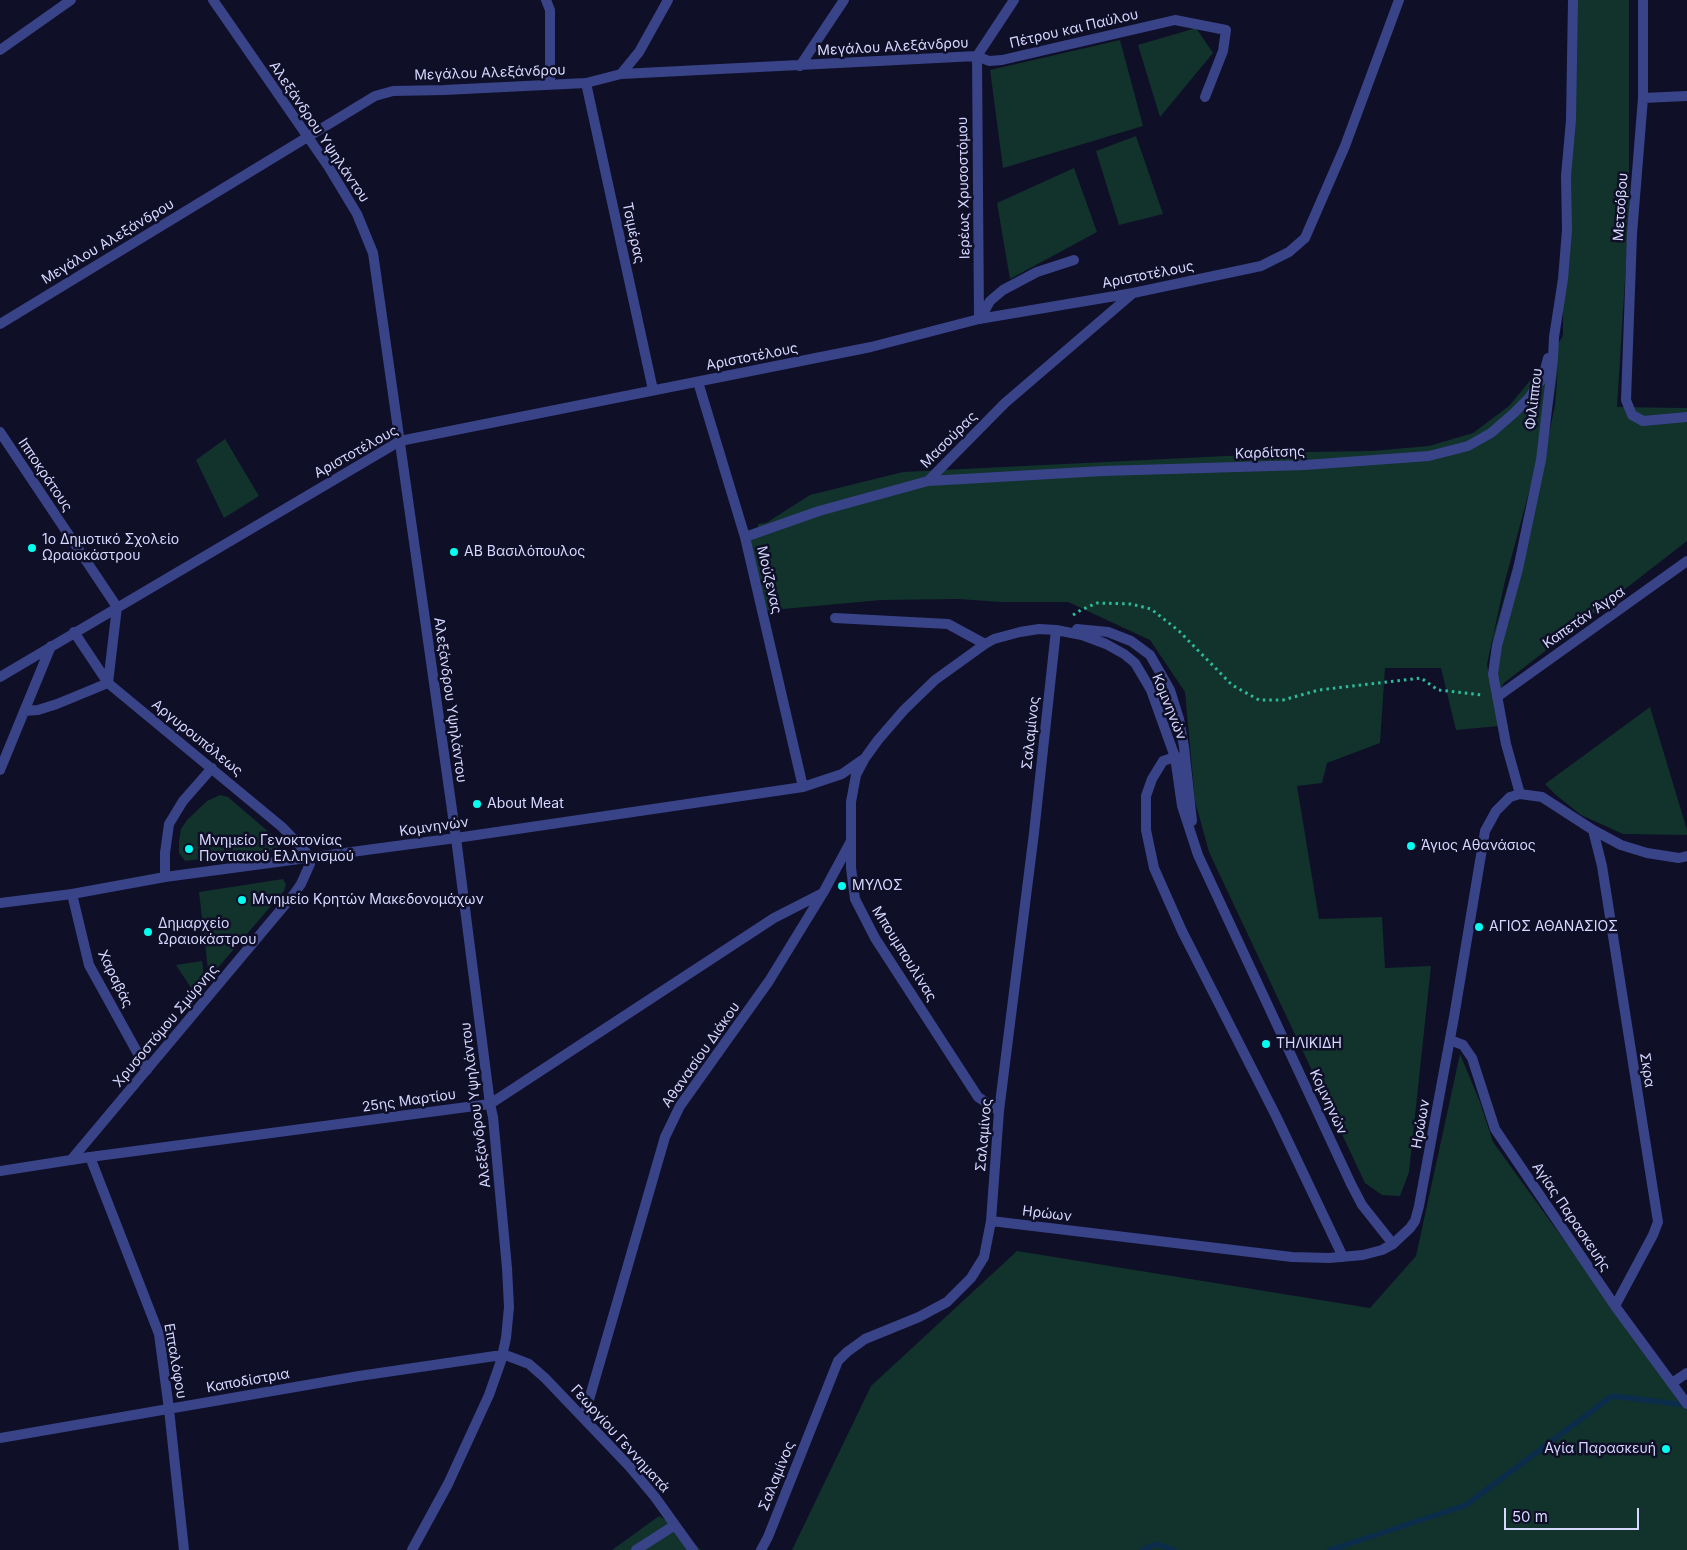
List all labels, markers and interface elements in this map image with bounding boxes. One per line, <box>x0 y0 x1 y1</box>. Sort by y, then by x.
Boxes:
street label: Πέτρου και Παύλου <box>1008 6 1140 52</box>
street label: Μεγάλου Αλεξάνδρου <box>817 35 969 59</box>
street label: Αλεξάνδρου Υψηλάντου <box>265 58 373 206</box>
street label: Μεγάλου Αλεξάνδρου <box>414 62 566 84</box>
street label: Ιερέως Χρυσοστόμου <box>954 117 974 259</box>
street label: Μετσόβου <box>1610 172 1632 242</box>
street label: Μεγάλου Αλεξάνδρου <box>39 196 177 288</box>
street label: Τσιμέρας <box>618 201 648 265</box>
street label: Αριστοτέλους <box>1101 258 1195 292</box>
street label: Αριστοτέλους <box>705 340 799 374</box>
street label: Φιλίππου <box>1522 367 1546 431</box>
street label: Μασούρας <box>917 408 981 472</box>
street label: Αριστοτέλους <box>311 422 401 482</box>
street label: Ιπποκράτους <box>14 435 76 515</box>
street label: Καρδίτσης <box>1235 443 1305 463</box>
place label: 1ο Δημοτικό Σχολείο Ωραιοκάστρου <box>42 532 179 564</box>
marker: 1ο Δημοτικό Σχολείο Ωραιοκάστρου <box>26 542 38 554</box>
place label: ΑΒ Βασιλόπουλος <box>464 544 585 560</box>
street label: Μούζενας <box>753 544 785 616</box>
marker: ΑΒ Βασιλόπουλος <box>448 546 460 558</box>
street label: Καπετάν Άγρα <box>1540 583 1628 653</box>
street label: Αλεξάνδρου Υψηλάντου <box>430 616 470 784</box>
street label: Κομνηνών <box>1148 672 1190 742</box>
street label: Αργυρουπόλεως <box>148 696 246 780</box>
street label: Σαλαμίνος <box>1019 696 1043 770</box>
place label: About Meat <box>487 796 564 812</box>
marker: About Meat <box>471 798 483 810</box>
street label: Κομνηνών <box>398 814 470 840</box>
place label: Μνημείο Γενοκτονίας Ποντιακού Ελληνισμού <box>199 833 354 866</box>
place label: Άγιος Αθανάσιος <box>1421 838 1536 854</box>
marker: Άγιος Αθανάσιος <box>1405 840 1417 852</box>
marker: Μνημείο Γενοκτονίας Ποντιακού Ελληνισμού <box>183 843 195 855</box>
place label: ΜΥΛΟΣ <box>852 878 903 894</box>
marker: ΜΥΛΟΣ <box>836 880 848 892</box>
place label: Μνημείο Κρητών Μακεδονομάχων <box>252 892 484 908</box>
marker: Μνημείο Κρητών Μακεδονομάχων <box>236 894 248 906</box>
street label: Μπουμπουλίνας <box>868 903 940 1005</box>
place label: Δημαρχείο Ωραιοκάστρου <box>158 916 256 949</box>
place label: ΑΓΙΟΣ ΑΘΑΝΑΣΙΟΣ <box>1489 919 1618 935</box>
marker: ΑΓΙΟΣ ΑΘΑΝΑΣΙΟΣ <box>1473 921 1485 933</box>
marker: Δημαρχείο Ωραιοκάστρου <box>142 926 154 938</box>
street label: Χαραβάς <box>94 947 136 1011</box>
street label: Χρυσοστόμου Σμύρνης <box>110 961 222 1091</box>
street label: Αθανασίου Διάκου <box>658 999 744 1111</box>
street label: Αλεξάνδρου Υψηλάντου <box>458 1021 494 1189</box>
place label: ΤΗΛΙΚΙΔΗ <box>1276 1036 1342 1052</box>
marker: ΤΗΛΙΚΙΔΗ <box>1260 1038 1272 1050</box>
street label: Σκρα <box>1636 1051 1658 1089</box>
street label: Κομνηνών <box>1306 1067 1350 1137</box>
street label: 25ης Μαρτίου <box>361 1086 457 1116</box>
street label: Σαλαμίνος <box>972 1098 996 1172</box>
street label: Ηρώων <box>1408 1098 1434 1150</box>
street label: Αγίας Παρασκευής <box>1528 1159 1614 1275</box>
street label: Ηρώων <box>1021 1203 1073 1225</box>
street label: Επταλόφου <box>160 1322 190 1400</box>
street label: Καποδίστρια <box>205 1365 291 1397</box>
street label: Γεωργίου Γεννηματά <box>567 1382 673 1496</box>
street label: Σαλαμίνος <box>755 1439 799 1513</box>
place label: Αγία Παρασκευή <box>1544 1441 1656 1457</box>
marker: Αγία Παρασκευή <box>1660 1443 1672 1455</box>
scale bar <box>1507 1498 1642 1530</box>
text: 50 m <box>1512 1507 1548 1526</box>

